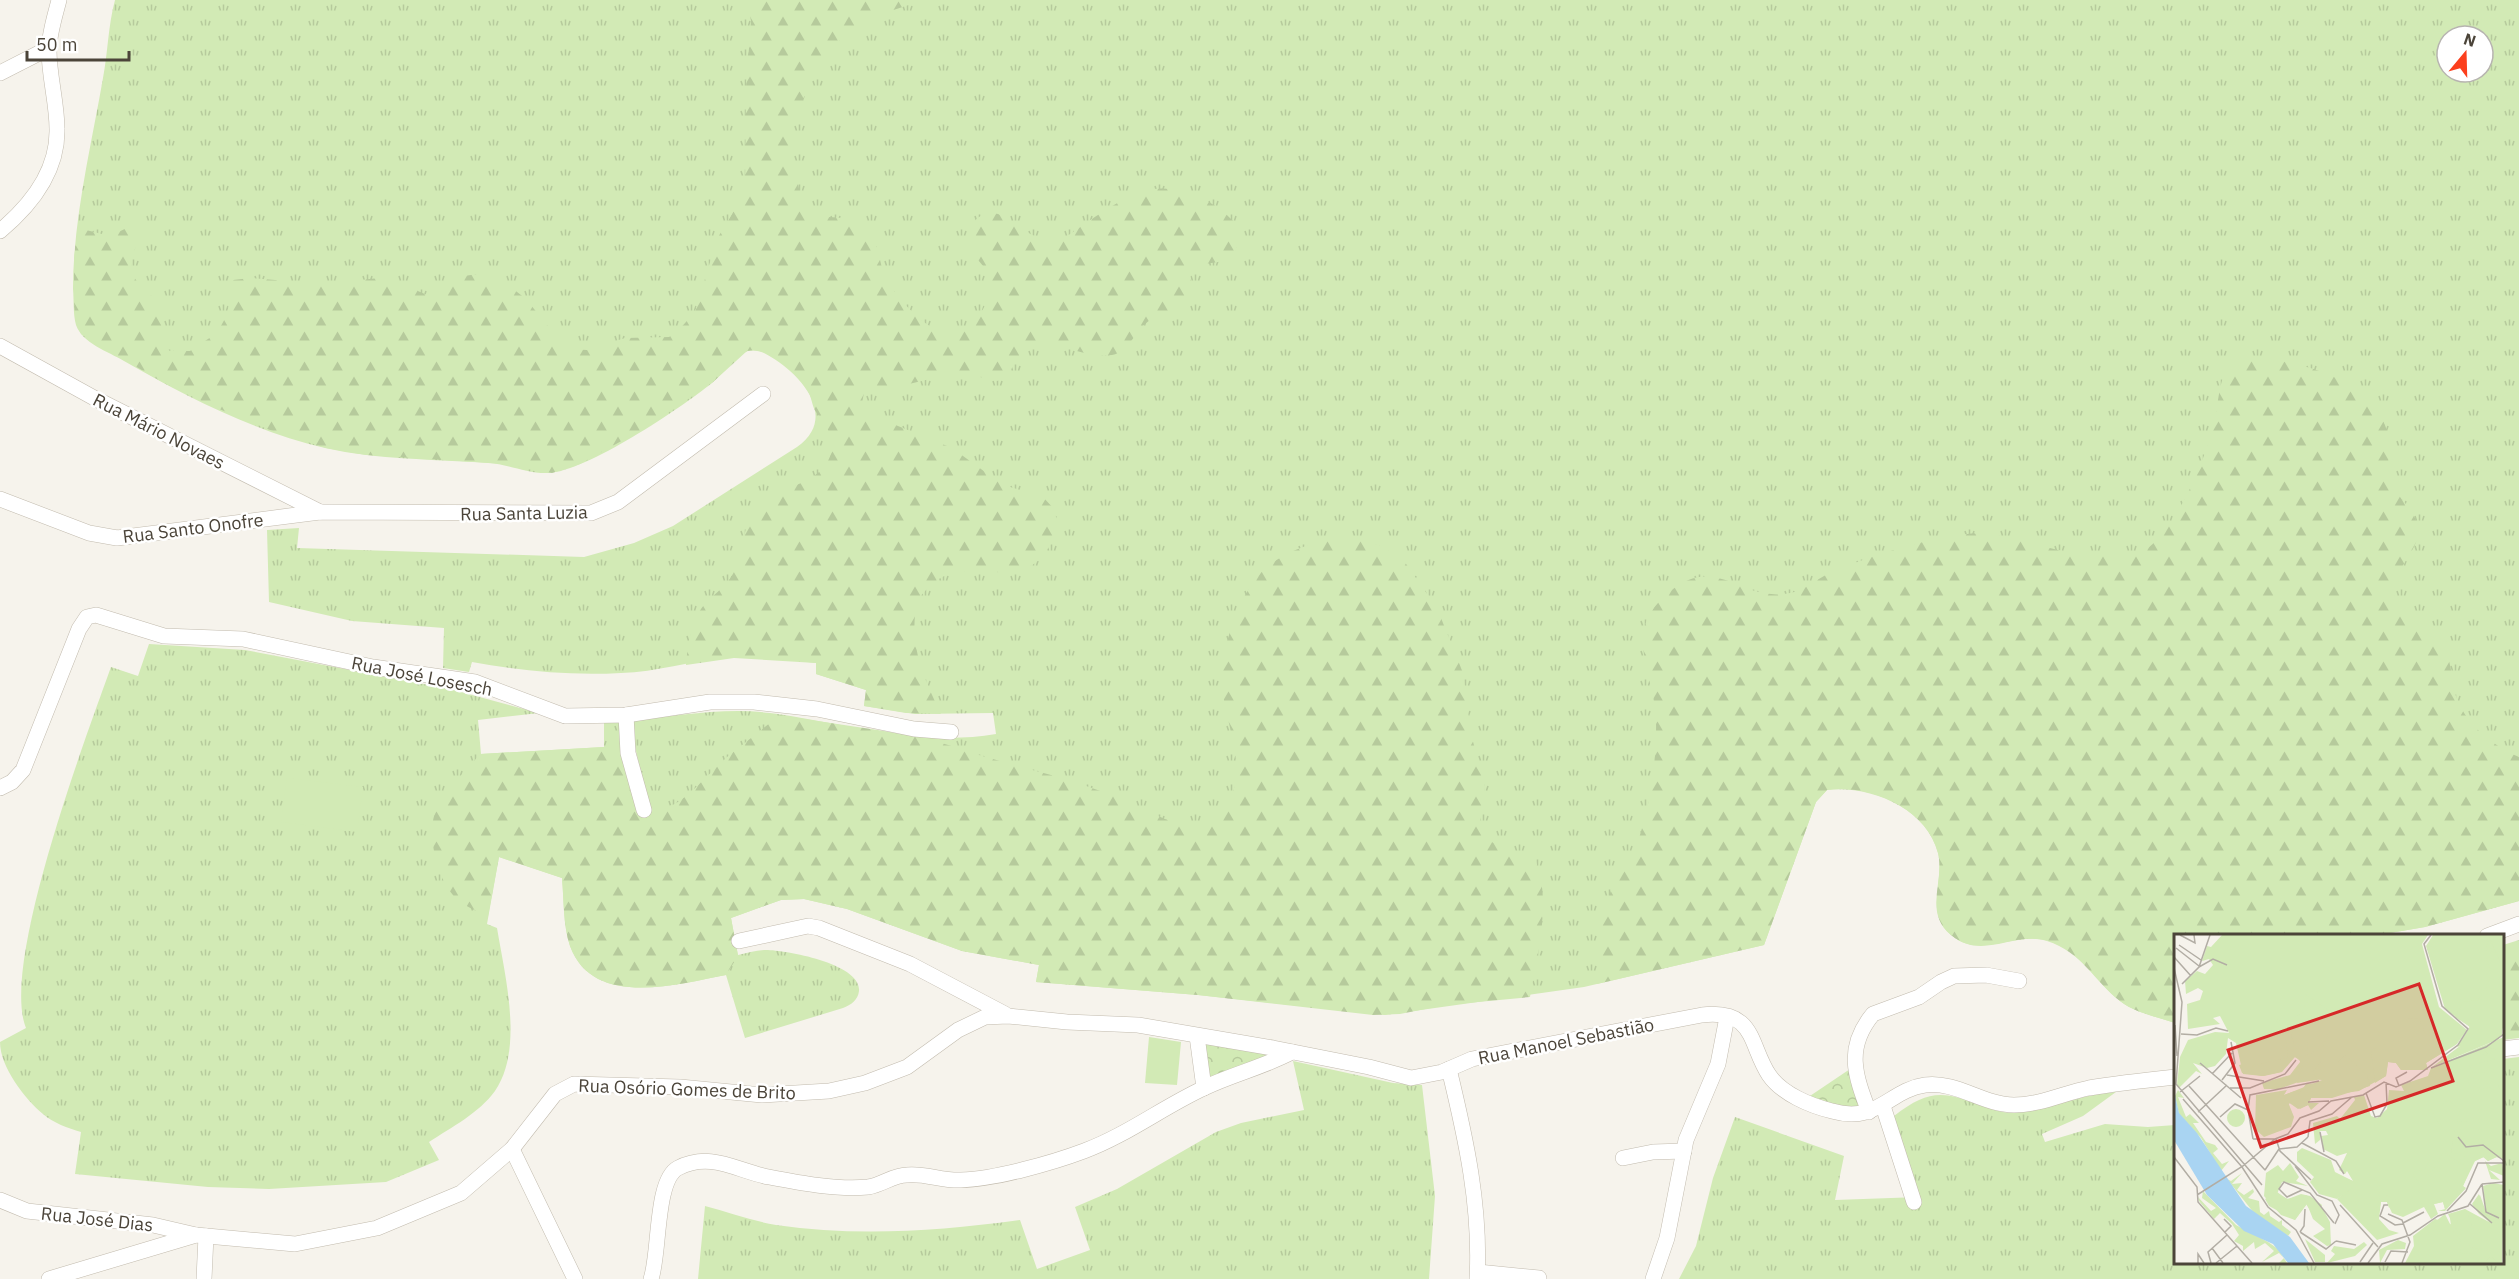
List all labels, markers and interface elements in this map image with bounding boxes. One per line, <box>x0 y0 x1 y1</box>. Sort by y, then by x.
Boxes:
scale bar <box>27 24 129 62</box>
north arrow <box>2435 24 2495 84</box>
text: N <box>2461 28 2479 51</box>
text: 50 m <box>36 33 78 56</box>
street label: Rua Mário Novaes <box>89 388 229 474</box>
street label: Rua Santa Luzia <box>460 500 588 526</box>
street label: Rua Santo Onofre <box>121 508 265 548</box>
street label: Rua José Losesch <box>349 651 495 701</box>
inset map <box>2174 934 2504 1264</box>
street label: Rua Manoel Sebastião <box>1476 1013 1656 1069</box>
street label: Rua Osório Gomes de Brito <box>578 1074 796 1104</box>
street label: Rua José Dias <box>40 1202 154 1236</box>

